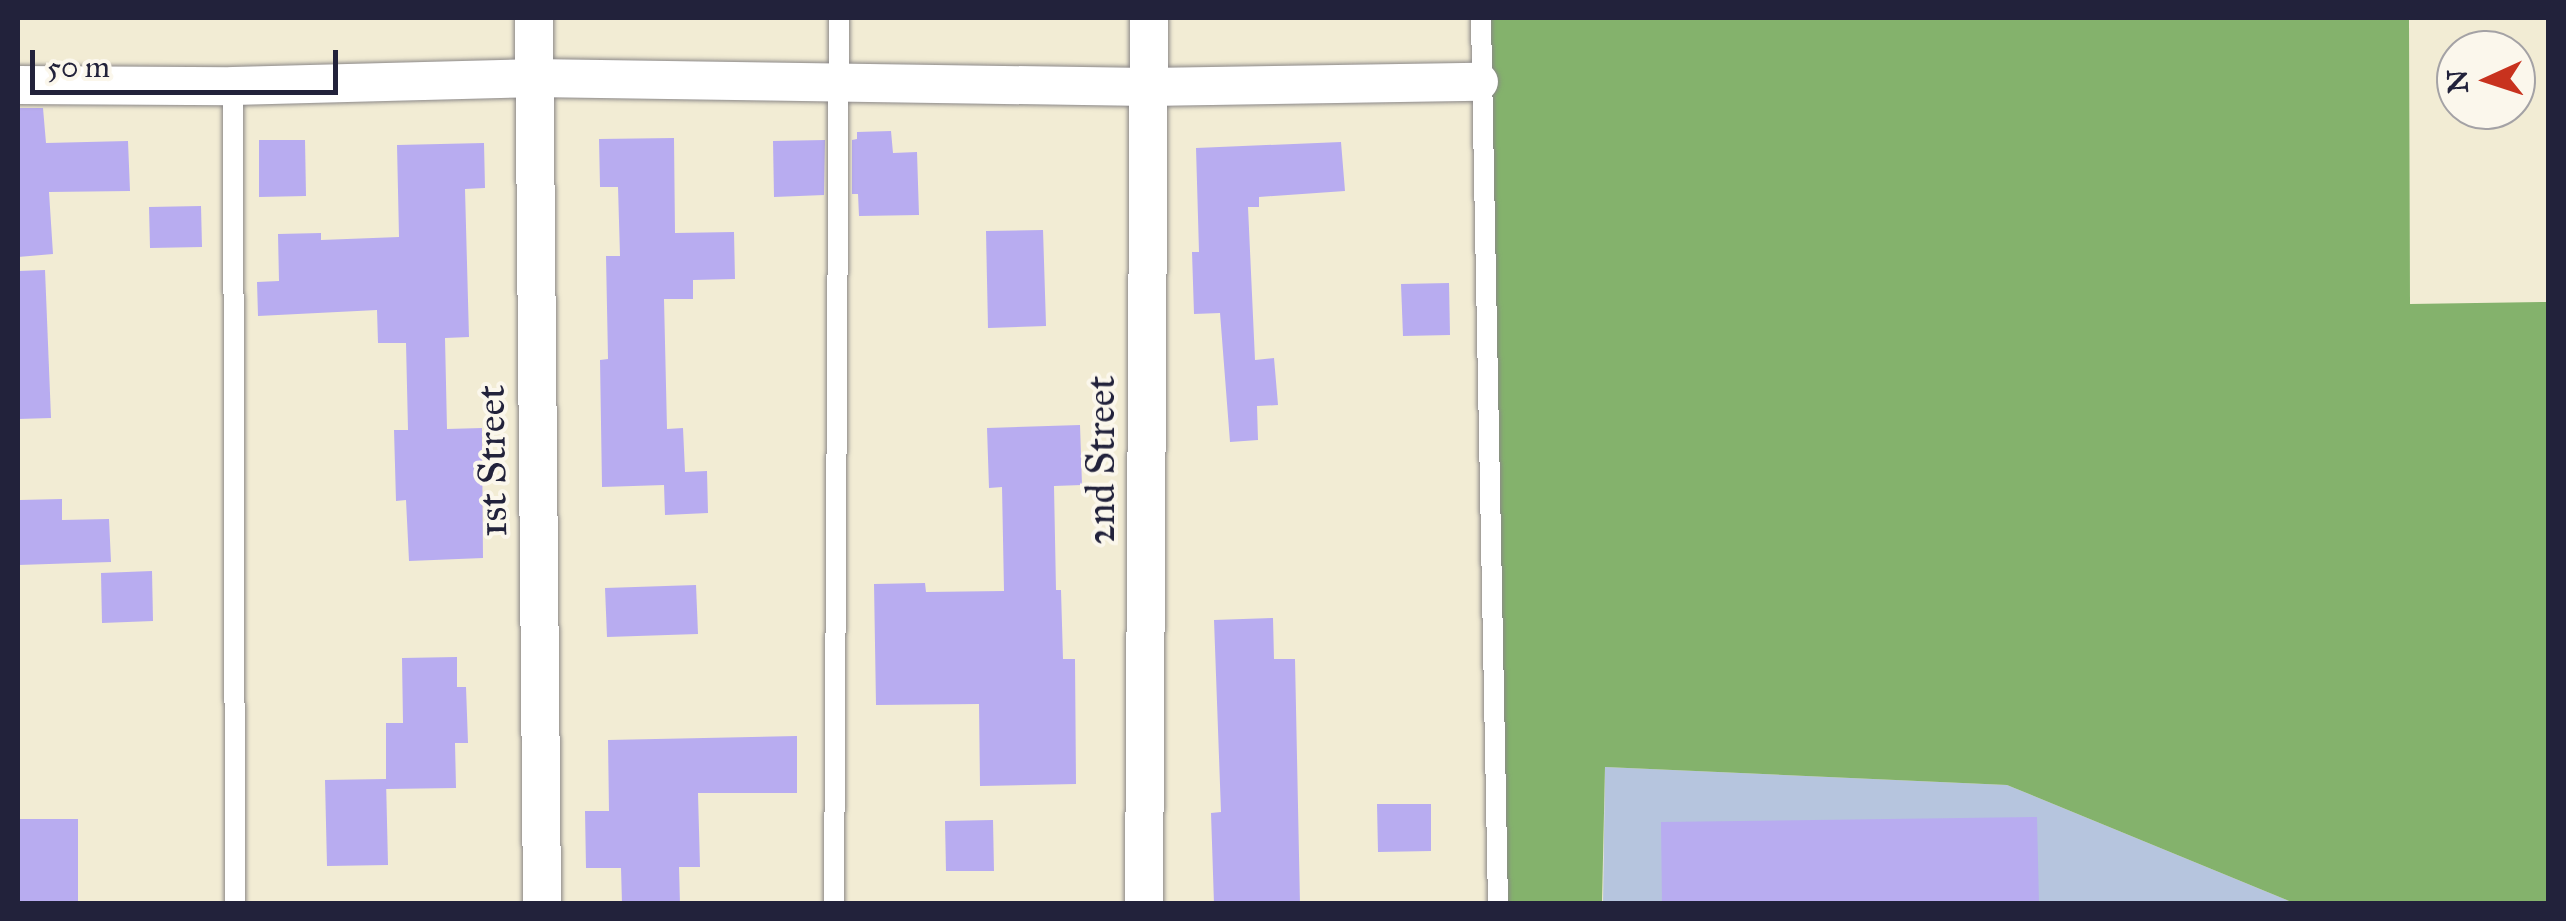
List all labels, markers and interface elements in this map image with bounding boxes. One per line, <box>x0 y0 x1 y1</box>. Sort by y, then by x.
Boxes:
scale bar <box>35 30 342 92</box>
north arrow <box>2436 30 2536 130</box>
text: 50 m <box>47 49 110 85</box>
text: N <box>2439 69 2476 94</box>
street label: 2nd Street <box>1077 375 1125 545</box>
street label: 1st Street <box>467 384 517 538</box>

